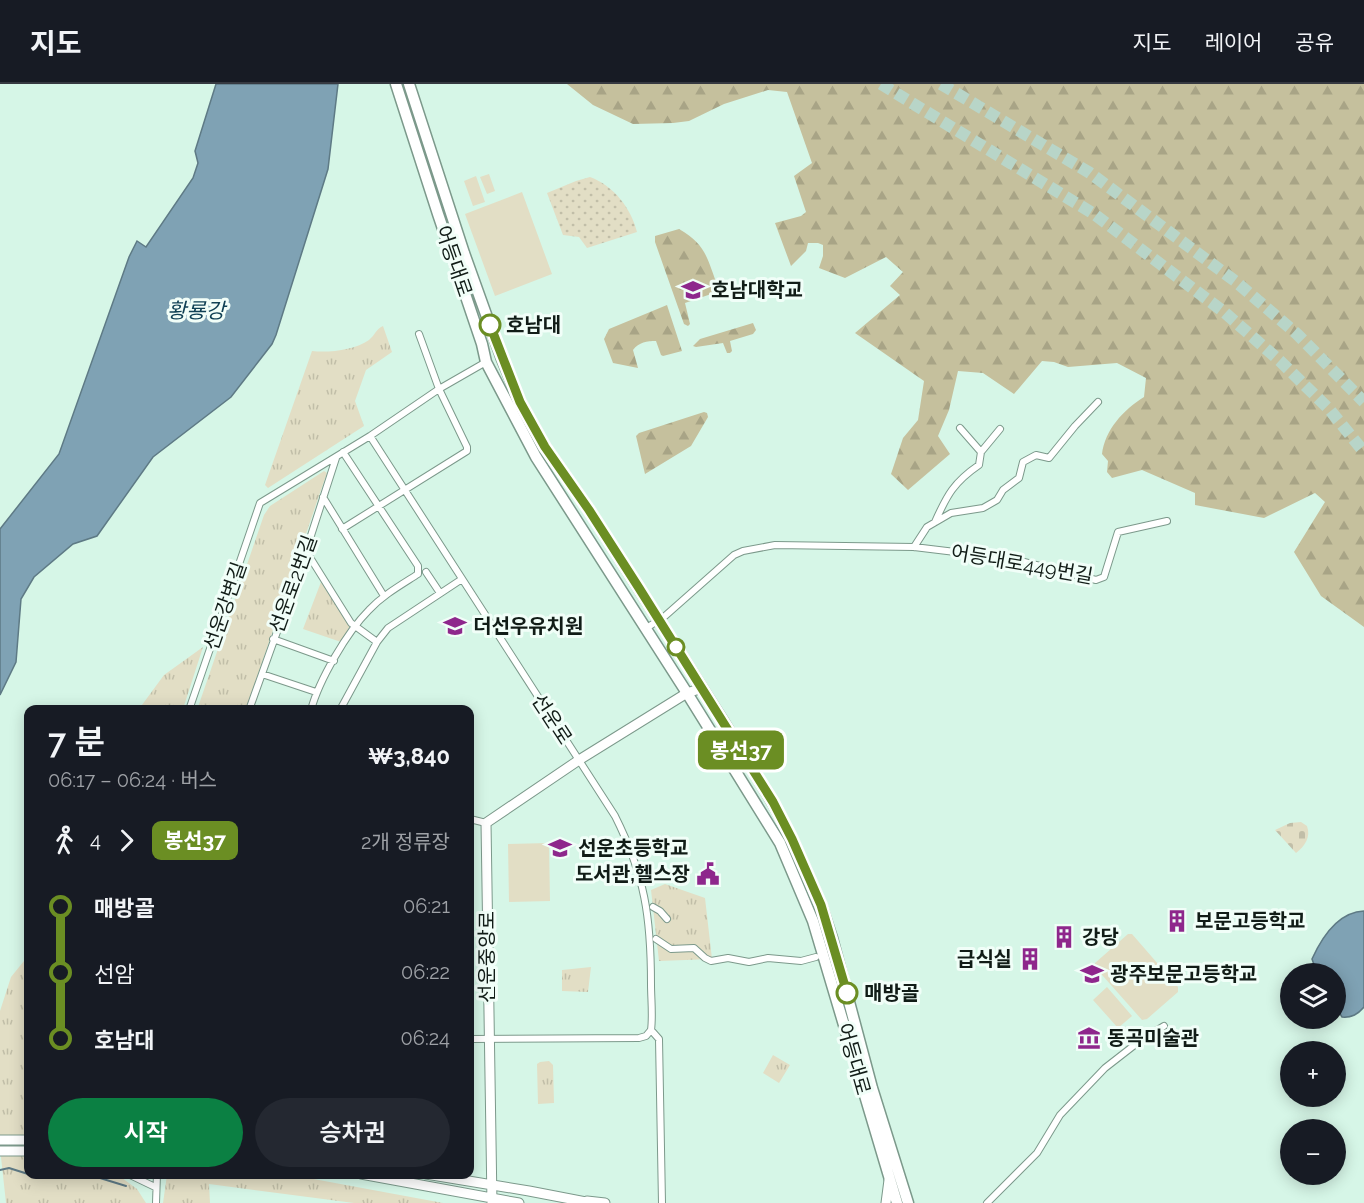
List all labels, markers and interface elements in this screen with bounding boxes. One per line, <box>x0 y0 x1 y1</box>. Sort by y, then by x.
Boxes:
text: 지도 <box>30 27 82 60</box>
text: 지도 <box>1133 30 1171 55</box>
text: 레이어 <box>1204 30 1262 55</box>
text: 공유 <box>1295 30 1334 55</box>
street label: 어등대로 <box>431 222 477 300</box>
school or university icon: 호남대학교 <box>680 277 706 303</box>
place label: 호남대학교 <box>711 278 803 302</box>
water label: 황룡강 <box>167 298 228 323</box>
place label: 호남대 <box>506 313 561 337</box>
marker: 호남대 <box>479 314 501 336</box>
street label: 선운로2번길 <box>264 532 322 636</box>
street label: 어등대로449번길 <box>949 540 1095 588</box>
street label: 선운강변길 <box>199 559 251 653</box>
school or university icon: 더선우유치원 <box>442 613 468 639</box>
place label: 더선우유치원 <box>473 614 583 638</box>
unlabelled marker <box>667 638 685 656</box>
street label: 선운로 <box>527 689 577 749</box>
text: 7 분 <box>48 722 105 761</box>
line badge: 봉선37 <box>699 730 783 770</box>
text: 봉선37 <box>710 738 772 763</box>
text: ₩3,840 <box>368 743 450 769</box>
text: 06:17 – 06:24 · 버스 <box>48 768 217 792</box>
icon: walk <box>48 824 81 857</box>
icon: forward <box>110 824 143 857</box>
text: 4 <box>90 828 101 852</box>
text: 봉선37 <box>164 828 226 853</box>
text: 2개 정류장 <box>361 830 450 854</box>
school or university icon: 선운초등학교 <box>547 835 573 861</box>
place label: 선운초등학교 <box>578 836 688 860</box>
public building icon: 도서관,헬스장 <box>695 861 721 887</box>
place label: 도서관,헬스장 <box>575 862 690 886</box>
text: 06:21 <box>403 894 450 918</box>
text: 매방골 <box>94 895 155 921</box>
building icon: 보문고등학교 <box>1164 908 1190 934</box>
place label: 보문고등학교 <box>1195 909 1305 933</box>
street label: 선운중앙로 <box>475 911 499 1003</box>
building icon: 강당 <box>1051 924 1077 950</box>
place label: 강당 <box>1082 925 1119 949</box>
building icon: 급식실 <box>1017 946 1043 972</box>
place label: 급식실 <box>957 947 1012 971</box>
text: 06:22 <box>401 960 450 984</box>
text: 선암 <box>94 961 134 987</box>
school or university icon: 광주보문고등학교 <box>1079 961 1105 987</box>
place label: 광주보문고등학교 <box>1110 962 1257 986</box>
map controls <box>1280 963 1346 1185</box>
button: layers <box>1280 963 1346 1029</box>
place label: 매방골 <box>864 981 919 1005</box>
marker: 매방골 <box>836 982 858 1004</box>
street label: 어등대로 <box>832 1020 876 1098</box>
museum icon: 동곡미술관 <box>1076 1025 1102 1051</box>
text: 06:24 <box>401 1026 450 1050</box>
place label: 동곡미술관 <box>1107 1026 1200 1050</box>
text: 호남대 <box>94 1027 155 1053</box>
button: + <box>1280 1041 1346 1107</box>
button: 시작 <box>48 1098 243 1167</box>
button: 승차권 <box>255 1098 450 1167</box>
button: − <box>1280 1119 1346 1185</box>

